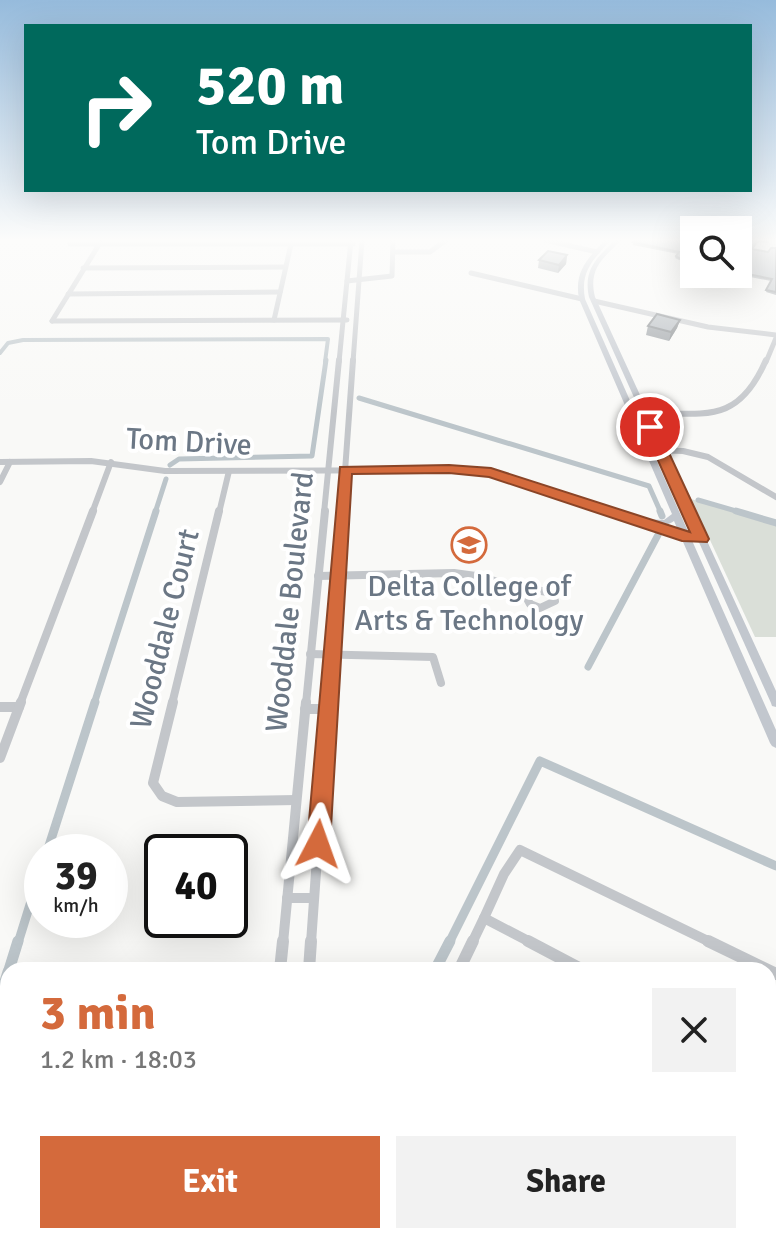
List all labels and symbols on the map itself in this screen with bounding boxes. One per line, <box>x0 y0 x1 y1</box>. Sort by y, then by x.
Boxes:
pin <box>616 393 684 461</box>
street label: Tom Drive <box>125 420 253 464</box>
street label: Wooddale Boulevard <box>258 470 322 734</box>
street label: Wooddale Court <box>122 525 208 733</box>
school or university icon: Delta College of Arts & Technology <box>450 526 488 564</box>
place label: Delta College of Arts & Technology <box>354 568 584 639</box>
position arrow <box>276 802 360 886</box>
speed limit sign: 40 <box>144 834 248 938</box>

